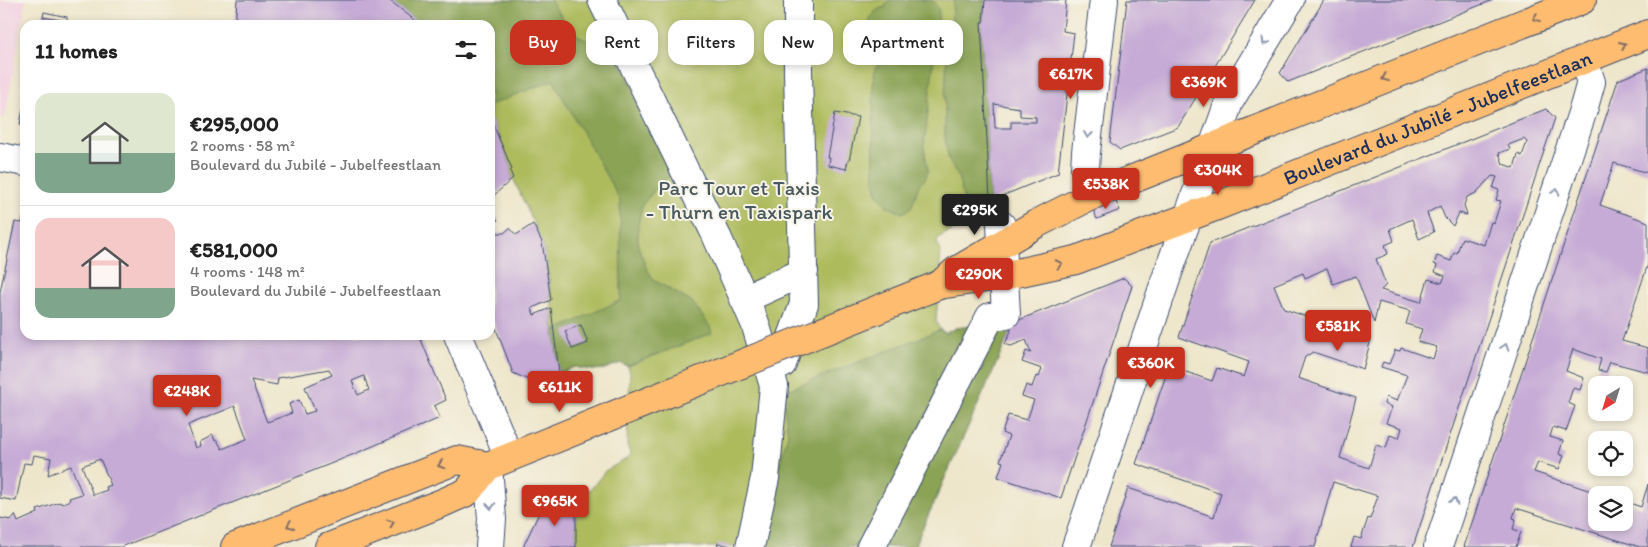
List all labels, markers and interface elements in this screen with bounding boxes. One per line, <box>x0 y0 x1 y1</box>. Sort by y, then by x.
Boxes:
one-way arrow <box>1532 12 1541 22</box>
chip: Buy <box>510 20 576 65</box>
chip: Rent <box>586 20 658 65</box>
chip: Filters <box>668 20 754 65</box>
chip: New <box>764 20 833 65</box>
chip: Apartment <box>843 20 963 65</box>
icon: filters <box>452 36 480 64</box>
one-way arrow <box>1261 36 1271 45</box>
text: 11 homes <box>35 38 118 63</box>
one-way arrow <box>1618 40 1627 51</box>
street label: Boulevard du Jubilé - Jubelfeestlaan <box>1280 45 1596 190</box>
pin: €617K <box>1036 58 1106 100</box>
text: €617K <box>1049 64 1093 83</box>
pin: €369K <box>1169 66 1239 108</box>
text: €369K <box>1182 72 1226 91</box>
one-way arrow <box>1381 72 1390 82</box>
text: €295,000 <box>190 111 279 136</box>
icon: home <box>75 113 135 173</box>
one-way arrow <box>1083 132 1094 140</box>
text: 2 rooms · 58 m² <box>190 136 295 155</box>
pin: €304K <box>1183 154 1253 196</box>
text: Boulevard du Jubilé - Jubelfeestlaan <box>190 155 441 174</box>
text: €304K <box>1194 160 1242 179</box>
pin: €538K <box>1071 168 1141 210</box>
text: €538K <box>1083 174 1129 193</box>
park label: Parc Tour et Taxis - Thurn en Taxispark <box>646 175 832 224</box>
one-way arrow <box>1550 189 1560 197</box>
pin: €295K <box>940 194 1010 236</box>
text: €295K <box>953 200 997 219</box>
text: €581,000 <box>190 237 278 262</box>
icon: home <box>75 238 135 298</box>
pin: €290K <box>944 258 1014 300</box>
one-way arrow <box>1055 259 1064 270</box>
text: 4 rooms · 148 m² <box>190 262 305 281</box>
text: €290K <box>956 264 1002 283</box>
text: Boulevard du Jubilé - Jubelfeestlaan <box>190 281 441 300</box>
pin: €581K <box>1303 310 1373 352</box>
text: €581K <box>1316 316 1360 335</box>
one-way arrow <box>1499 343 1509 351</box>
pin: €360K <box>1116 346 1186 389</box>
text: €360K <box>1128 353 1174 372</box>
pin: €611K <box>525 370 595 413</box>
pin: €248K <box>152 374 222 417</box>
north arrow <box>1588 376 1632 421</box>
map controls <box>1588 376 1633 531</box>
text: €611K <box>539 377 581 396</box>
text: €248K <box>164 381 210 400</box>
button: locate <box>1588 431 1633 476</box>
one-way arrow <box>437 460 445 470</box>
pin: €965K <box>520 484 590 527</box>
button: layers <box>1588 486 1633 531</box>
text: €965K <box>533 491 577 510</box>
one-way arrow <box>1448 497 1458 505</box>
one-way arrow <box>485 503 496 511</box>
one-way arrow <box>286 519 294 529</box>
one-way arrow <box>386 519 395 529</box>

